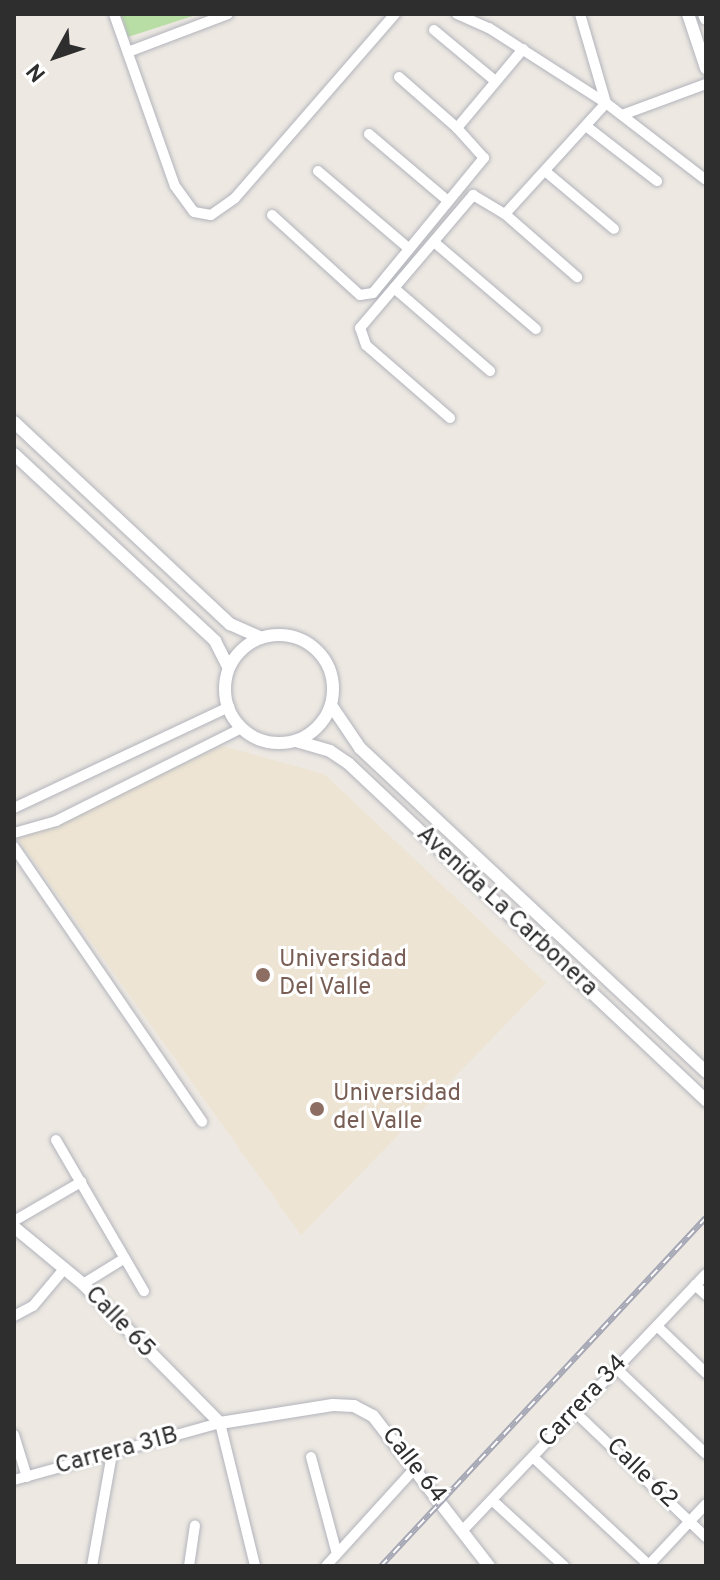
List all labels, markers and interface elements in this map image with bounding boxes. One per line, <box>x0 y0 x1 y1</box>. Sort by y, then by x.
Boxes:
north arrow <box>16 16 96 96</box>
text: N <box>22 57 53 86</box>
street label: Avenida La Carbonera <box>410 821 602 1003</box>
place label: Universidad Del Valle <box>279 947 407 1003</box>
marker: Universidad Del Valle <box>254 966 272 984</box>
place label: Universidad del Valle <box>333 1081 461 1137</box>
marker: Universidad del Valle <box>308 1100 326 1118</box>
street label: Calle 65 <box>78 1281 160 1365</box>
street label: Carrera 34 <box>534 1350 634 1454</box>
street label: Carrera 31B <box>53 1422 181 1482</box>
street label: Calle 64 <box>374 1422 452 1510</box>
street label: Calle 62 <box>599 1433 683 1515</box>

